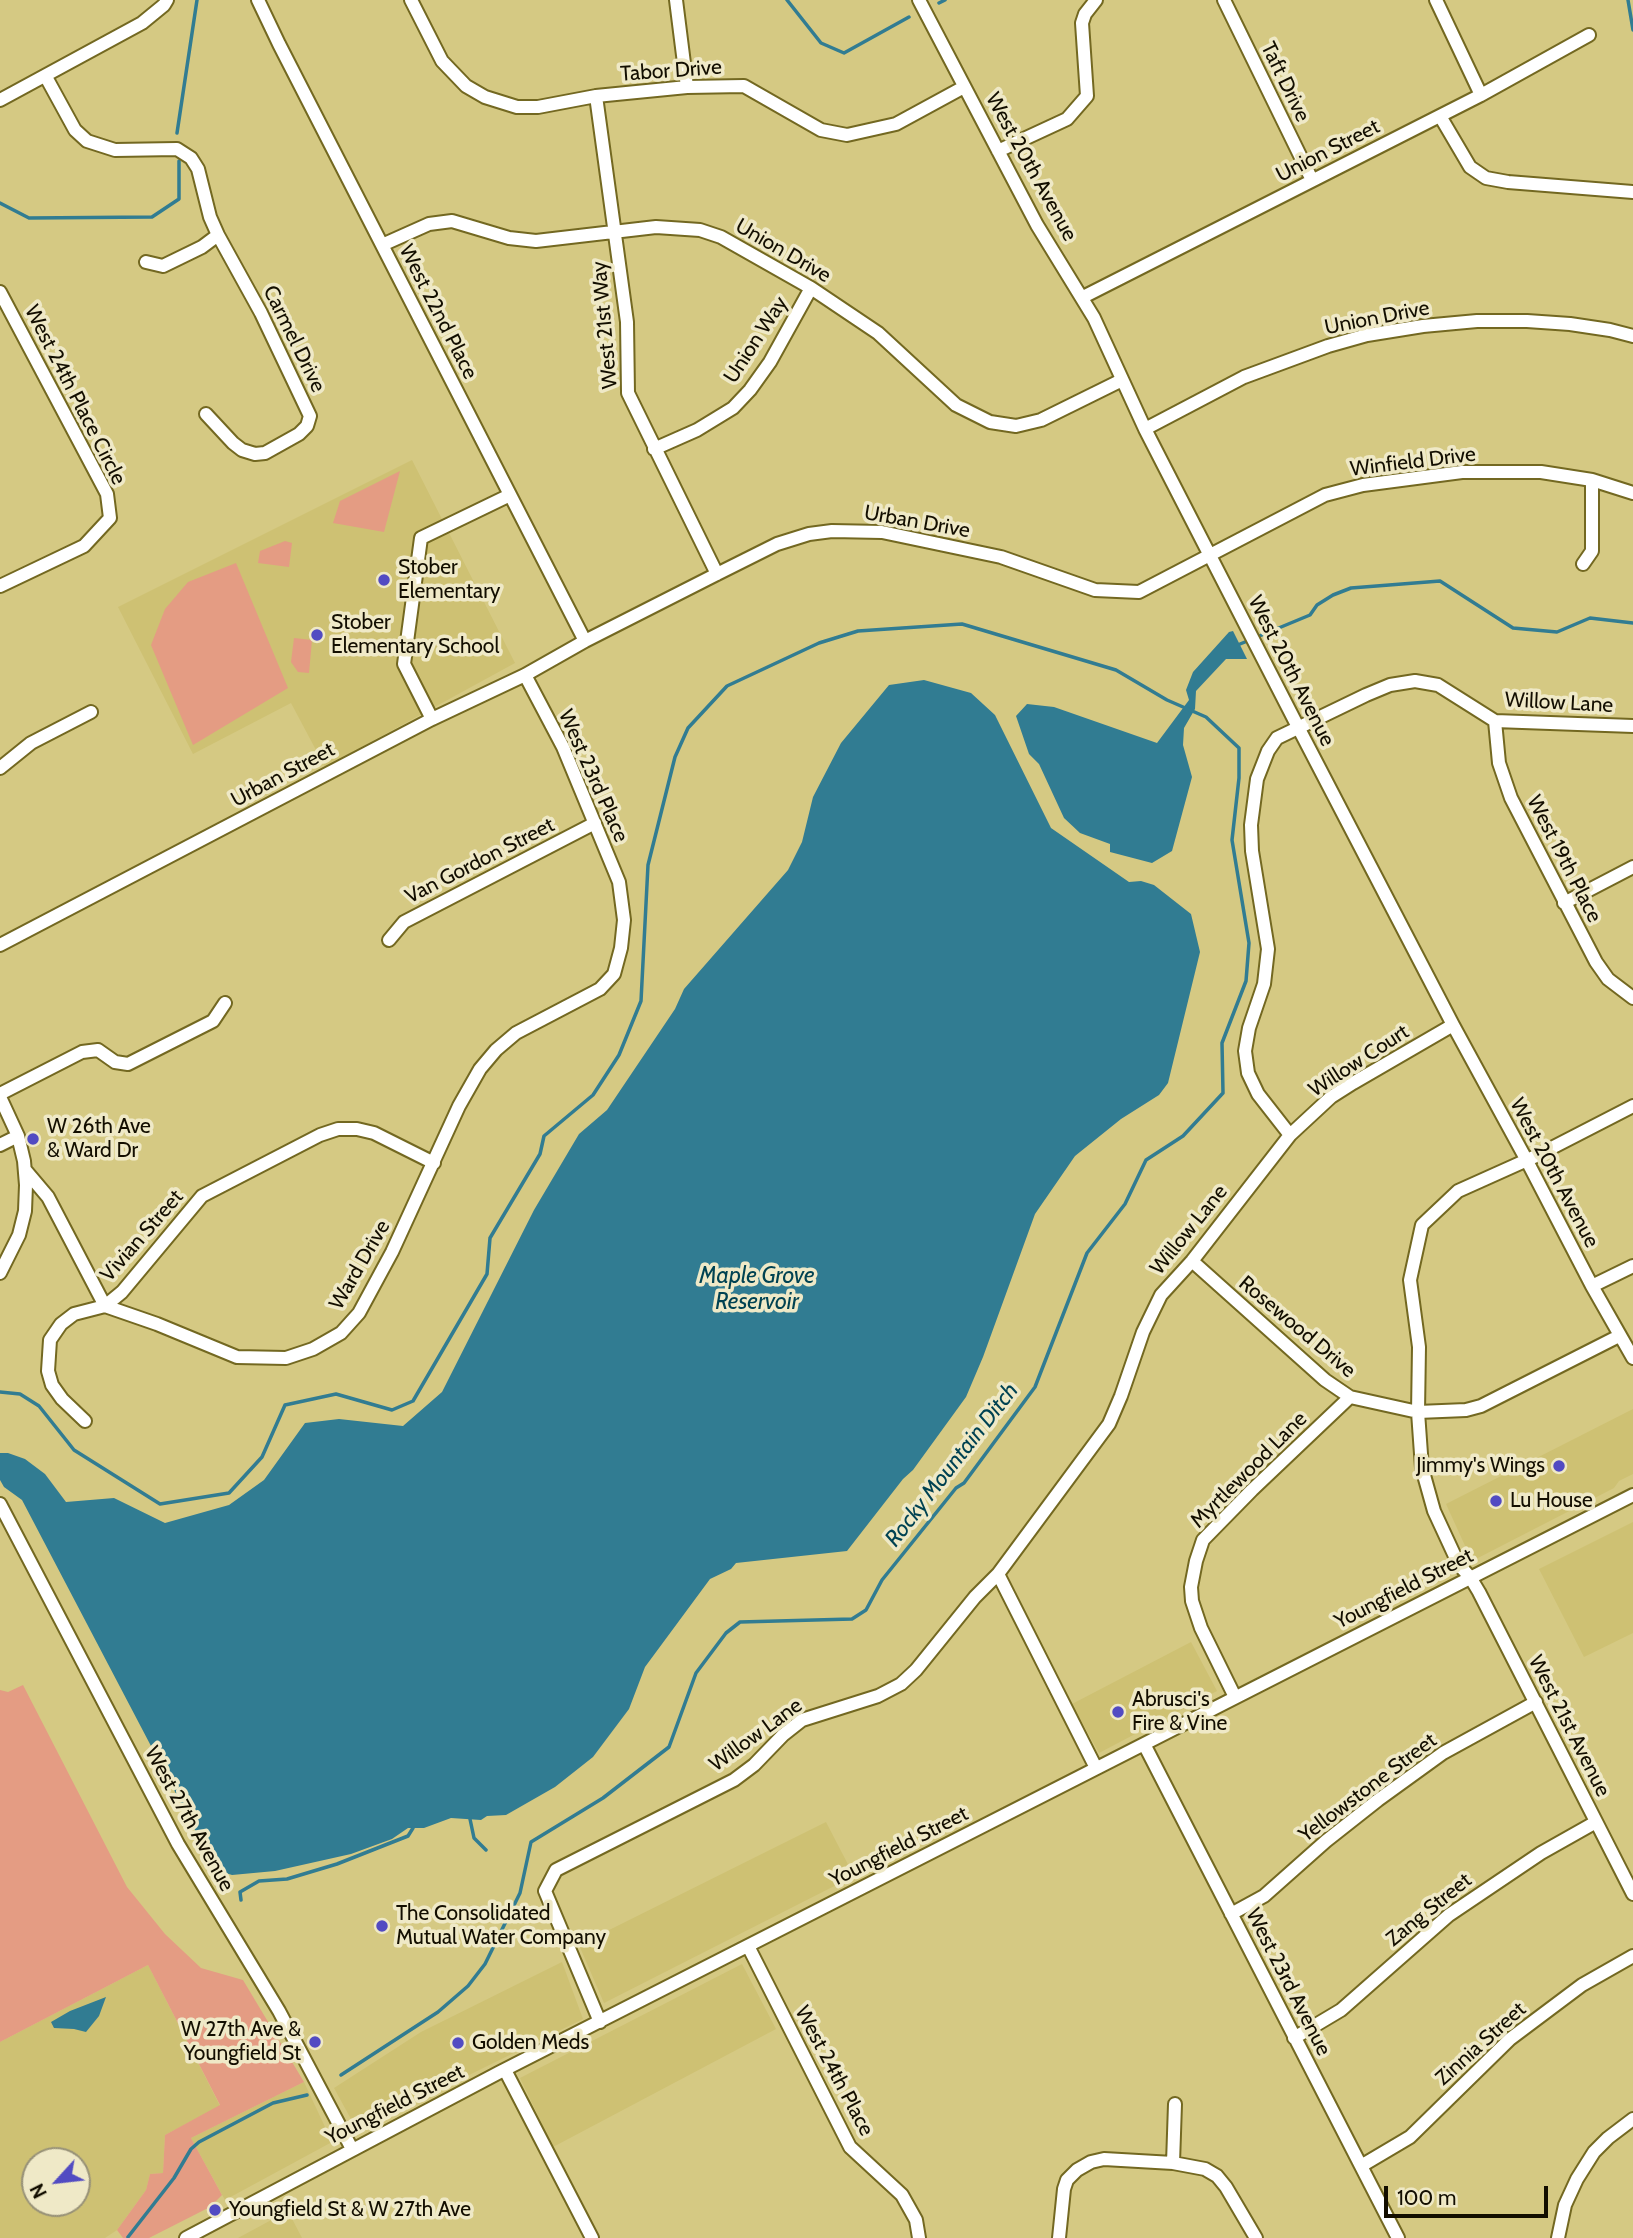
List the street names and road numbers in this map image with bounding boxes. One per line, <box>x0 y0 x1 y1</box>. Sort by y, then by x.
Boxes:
street label: Taft Drive <box>1255 38 1315 126</box>
street label: Tabor Drive <box>619 55 723 87</box>
street label: West 20th Avenue <box>980 88 1082 246</box>
street label: Union Street <box>1272 114 1384 188</box>
street label: Union Drive <box>731 214 835 288</box>
street label: West 22nd Place <box>393 241 483 383</box>
street label: West 21st Way <box>587 260 623 390</box>
street label: Carmel Drive <box>257 282 331 396</box>
street label: Union Way <box>719 292 793 388</box>
street label: Union Drive <box>1322 296 1432 340</box>
street label: West 24th Place Circle <box>19 301 131 489</box>
street label: Winfield Drive <box>1349 442 1477 482</box>
street label: Urban Drive <box>862 500 972 544</box>
street label: West 20th Avenue <box>1242 591 1340 751</box>
street label: Willow Lane <box>1504 688 1614 718</box>
street label: West 23rd Place <box>553 706 633 846</box>
street label: Urban Street <box>227 737 339 813</box>
street label: West 19th Place <box>1521 791 1607 927</box>
street label: Van Gordon Street <box>401 813 559 909</box>
street label: Willow Court <box>1304 1019 1414 1103</box>
street label: West 20th Avenue <box>1504 1094 1604 1252</box>
street label: Willow Lane <box>1145 1180 1233 1280</box>
street label: Vivian Street <box>95 1185 189 1287</box>
street label: Ward Drive <box>324 1216 396 1314</box>
street label: Rosewood Drive <box>1233 1271 1361 1383</box>
street label: Myrtlewood Lane <box>1186 1407 1312 1533</box>
street label: Youngfield Street <box>1330 1543 1478 1635</box>
street label: West 21st Avenue <box>1523 1651 1615 1801</box>
street label: Willow Lane <box>705 1693 807 1777</box>
street label: Yellowstone Street <box>1294 1728 1442 1848</box>
street label: West 27th Avenue <box>139 1742 239 1896</box>
street label: Youngfield Street <box>825 1801 973 1893</box>
street label: Zang Street <box>1381 1868 1477 1952</box>
street label: West 23rd Avenue <box>1240 1904 1336 2060</box>
street label: Zinnia Street <box>1431 1997 1531 2091</box>
street label: West 24th Place <box>789 2002 879 2140</box>
street label: Youngfield Street <box>321 2059 469 2151</box>

